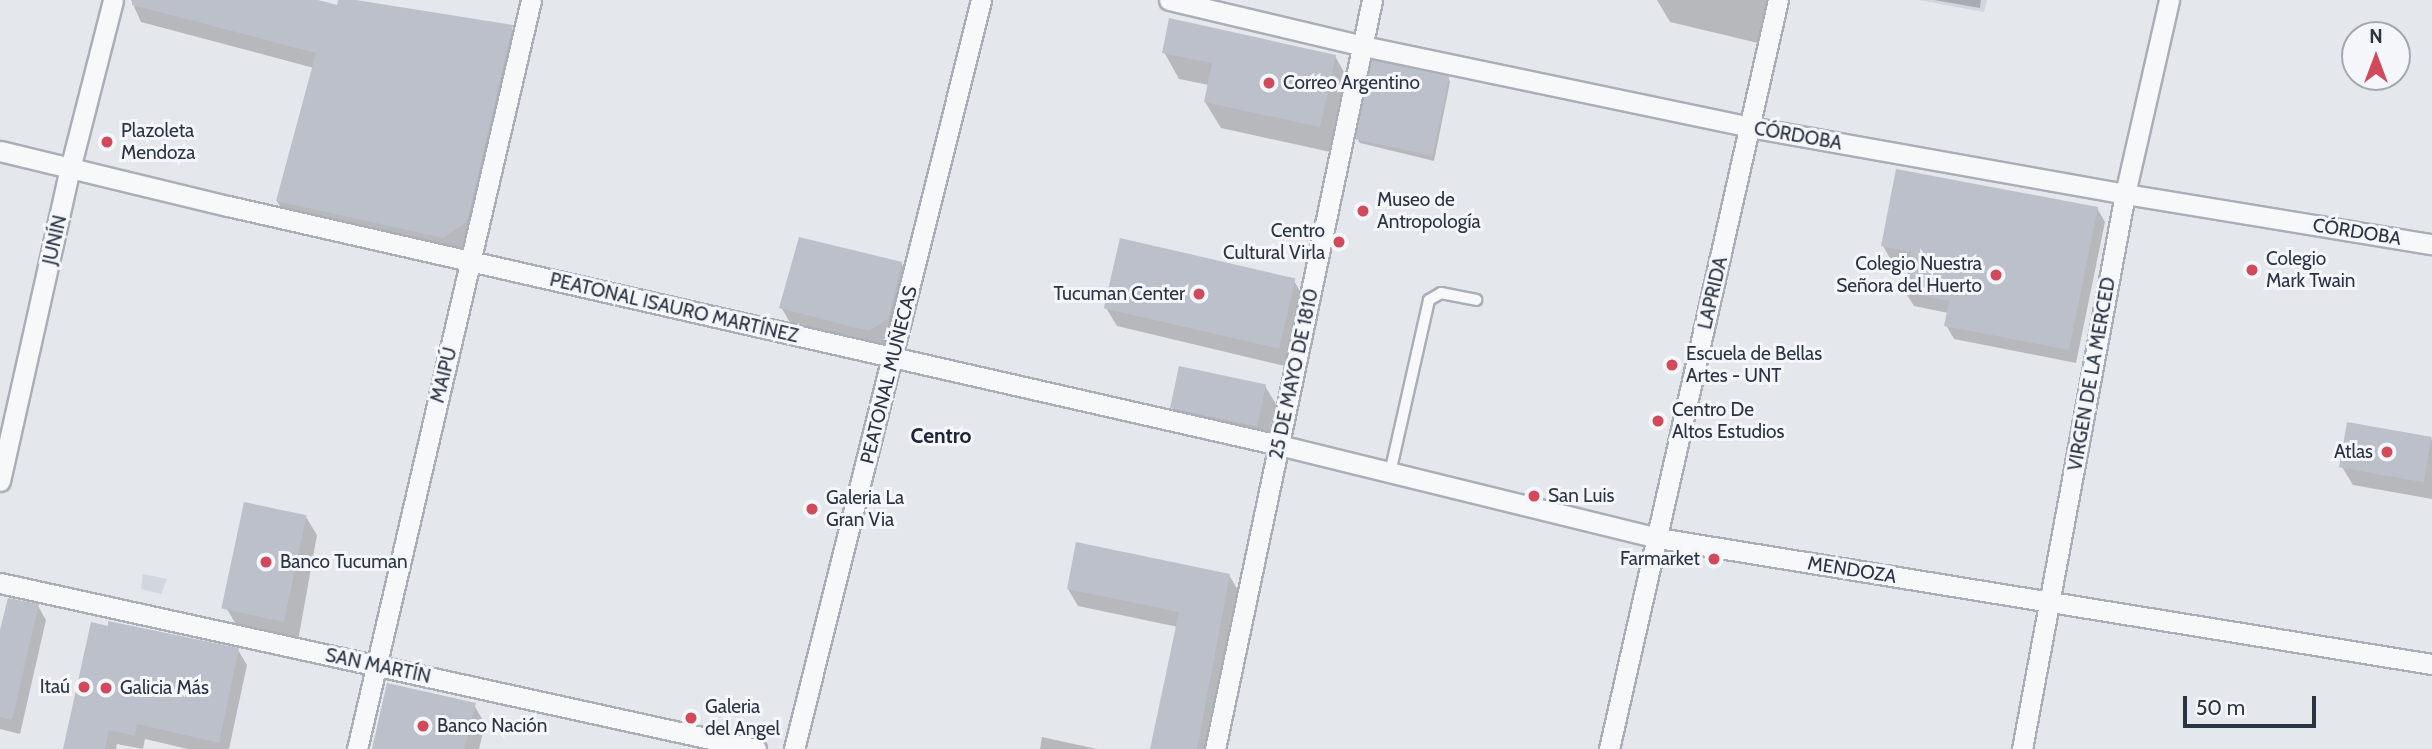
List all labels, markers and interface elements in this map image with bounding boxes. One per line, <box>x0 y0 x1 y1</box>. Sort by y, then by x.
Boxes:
north arrow <box>2341 21 2411 91</box>
text: N <box>2369 25 2383 48</box>
place label: Correo Argentino <box>1283 72 1420 94</box>
marker: Correo Argentino <box>1261 75 1277 91</box>
street label: CÓRDOBA <box>1752 117 1844 155</box>
place label: Plazoleta Mendoza <box>121 120 195 164</box>
marker: Plazoleta Mendoza <box>99 134 115 150</box>
place label: Museo de Antropología <box>1377 189 1481 233</box>
marker: Museo de Antropología <box>1355 203 1371 219</box>
street label: JUNÍN <box>38 213 72 267</box>
street label: CÓRDOBA <box>2311 214 2403 250</box>
place label: Centro Cultural Virla <box>1223 220 1325 264</box>
marker: Centro Cultural Virla <box>1331 234 1347 250</box>
place label: Colegio Mark Twain <box>2266 248 2355 292</box>
place label: Colegio Nuestra Señora del Huerto <box>1836 253 1982 297</box>
street label: LAPRIDA <box>1694 255 1732 331</box>
marker: Colegio Mark Twain <box>2244 262 2260 278</box>
marker: Colegio Nuestra Señora del Huerto <box>1988 267 2004 283</box>
street label: PEATONAL ISAURO MARTÍNEZ <box>548 268 800 348</box>
street label: VIRGEN DE LA MERCED <box>2064 275 2120 473</box>
place label: Tucuman Center <box>1054 283 1185 305</box>
street label: PEATONAL MUÑECAS <box>856 284 922 466</box>
marker: Tucuman Center <box>1191 286 1207 302</box>
street label: 25 DE MAYO DE 1810 <box>1265 287 1323 461</box>
place label: Escuela de Bellas Artes - UNT <box>1686 343 1822 387</box>
street label: MAIPÚ <box>426 345 462 405</box>
marker: Escuela de Bellas Artes - UNT <box>1664 357 1680 373</box>
place label: Centro De Altos Estudios <box>1672 399 1784 443</box>
marker: Centro De Altos Estudios <box>1650 413 1666 429</box>
district label: Centro <box>911 423 971 449</box>
place label: Atlas <box>2334 441 2373 463</box>
marker: Atlas <box>2379 444 2395 460</box>
place label: San Luis <box>1548 485 1614 507</box>
place label: Galeria La Gran Via <box>826 487 904 531</box>
marker: San Luis <box>1526 488 1542 504</box>
marker: Galeria La Gran Via <box>804 501 820 517</box>
place label: Farmarket <box>1620 548 1700 570</box>
place label: Banco Tucuman <box>280 551 408 573</box>
marker: Farmarket <box>1706 551 1722 567</box>
street label: MENDOZA <box>1806 552 1898 588</box>
marker: Banco Tucuman <box>258 554 274 570</box>
street label: SAN MARTÍN <box>323 644 433 688</box>
place label: Itaú <box>40 676 70 698</box>
place label: Galicia Más <box>120 677 209 699</box>
marker: Itaú <box>76 679 92 695</box>
marker: Galicia Más <box>98 680 114 696</box>
scale bar <box>2187 682 2320 726</box>
text: 50 m <box>2196 695 2245 720</box>
place label: Galeria del Angel <box>705 696 780 740</box>
marker: Galeria del Angel <box>683 710 699 726</box>
place label: Banco Nación <box>437 715 547 737</box>
marker: Banco Nación <box>415 718 431 734</box>

